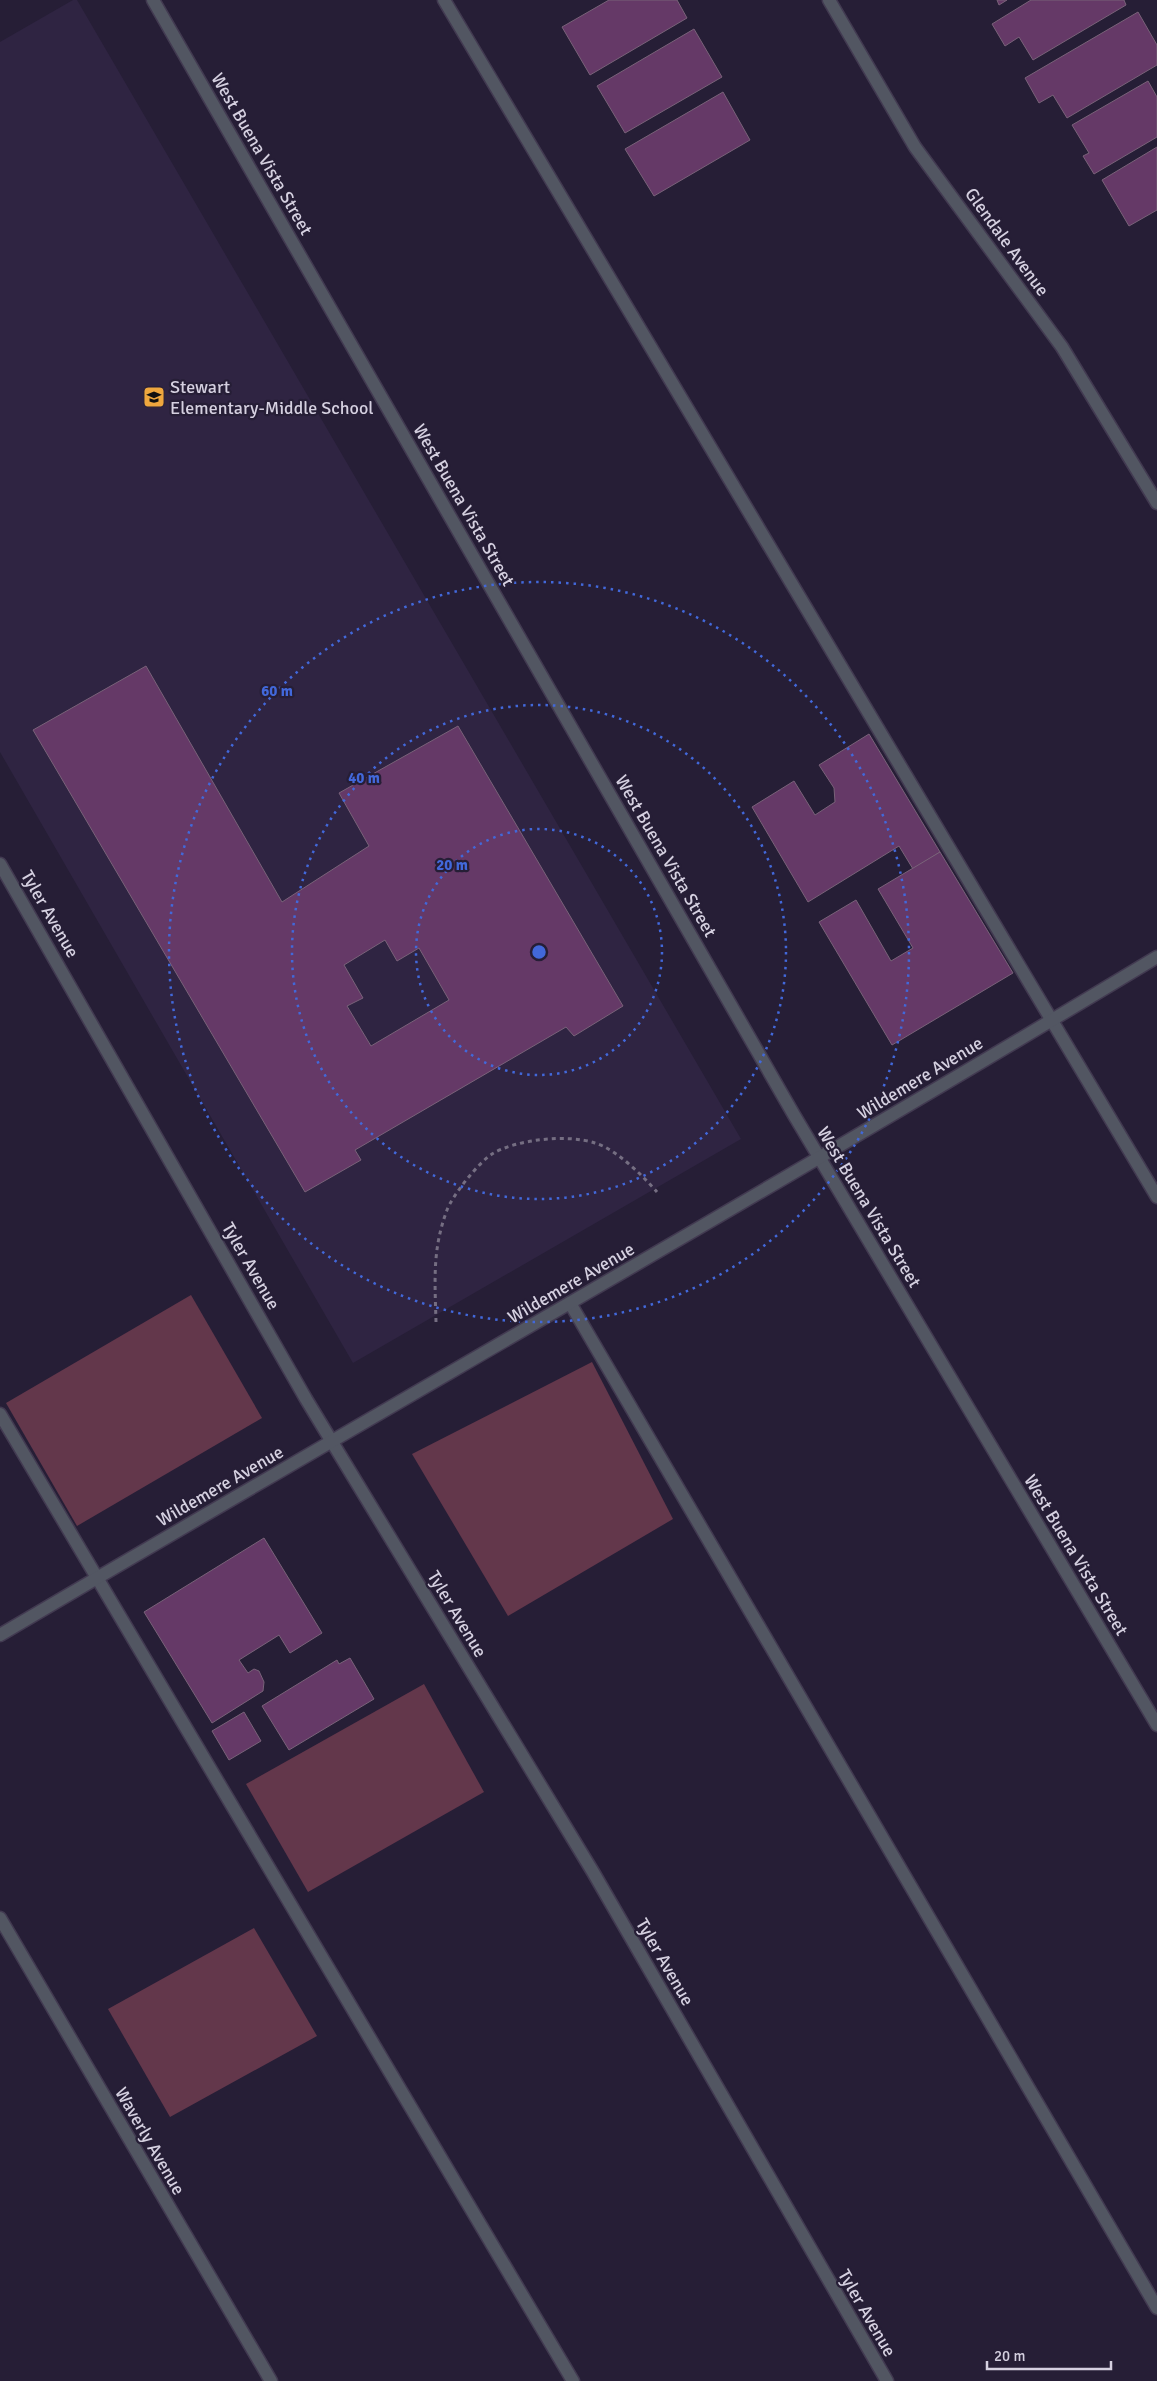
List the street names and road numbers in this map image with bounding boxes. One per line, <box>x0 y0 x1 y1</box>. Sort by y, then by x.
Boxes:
street label: West Buena Vista Street <box>207 69 317 239</box>
street label: Glendale Avenue <box>960 184 1054 300</box>
street label: West Buena Vista Street <box>409 420 519 590</box>
street label: West Buena Vista Street <box>611 771 721 941</box>
street label: Tyler Avenue <box>16 866 84 962</box>
street label: Wildemere Avenue <box>853 1032 987 1124</box>
street label: West Buena Vista Street <box>812 1123 926 1291</box>
street label: Tyler Avenue <box>217 1218 285 1314</box>
street label: Wildemere Avenue <box>504 1238 638 1328</box>
street label: Wildemere Avenue <box>153 1441 287 1531</box>
street label: West Buena Vista Street <box>1019 1471 1133 1639</box>
street label: Tyler Avenue <box>423 1567 491 1661</box>
street label: Tyler Avenue <box>631 1914 699 2010</box>
street label: Waverly Avenue <box>110 2083 190 2199</box>
street label: Tyler Avenue <box>833 2265 901 2361</box>

